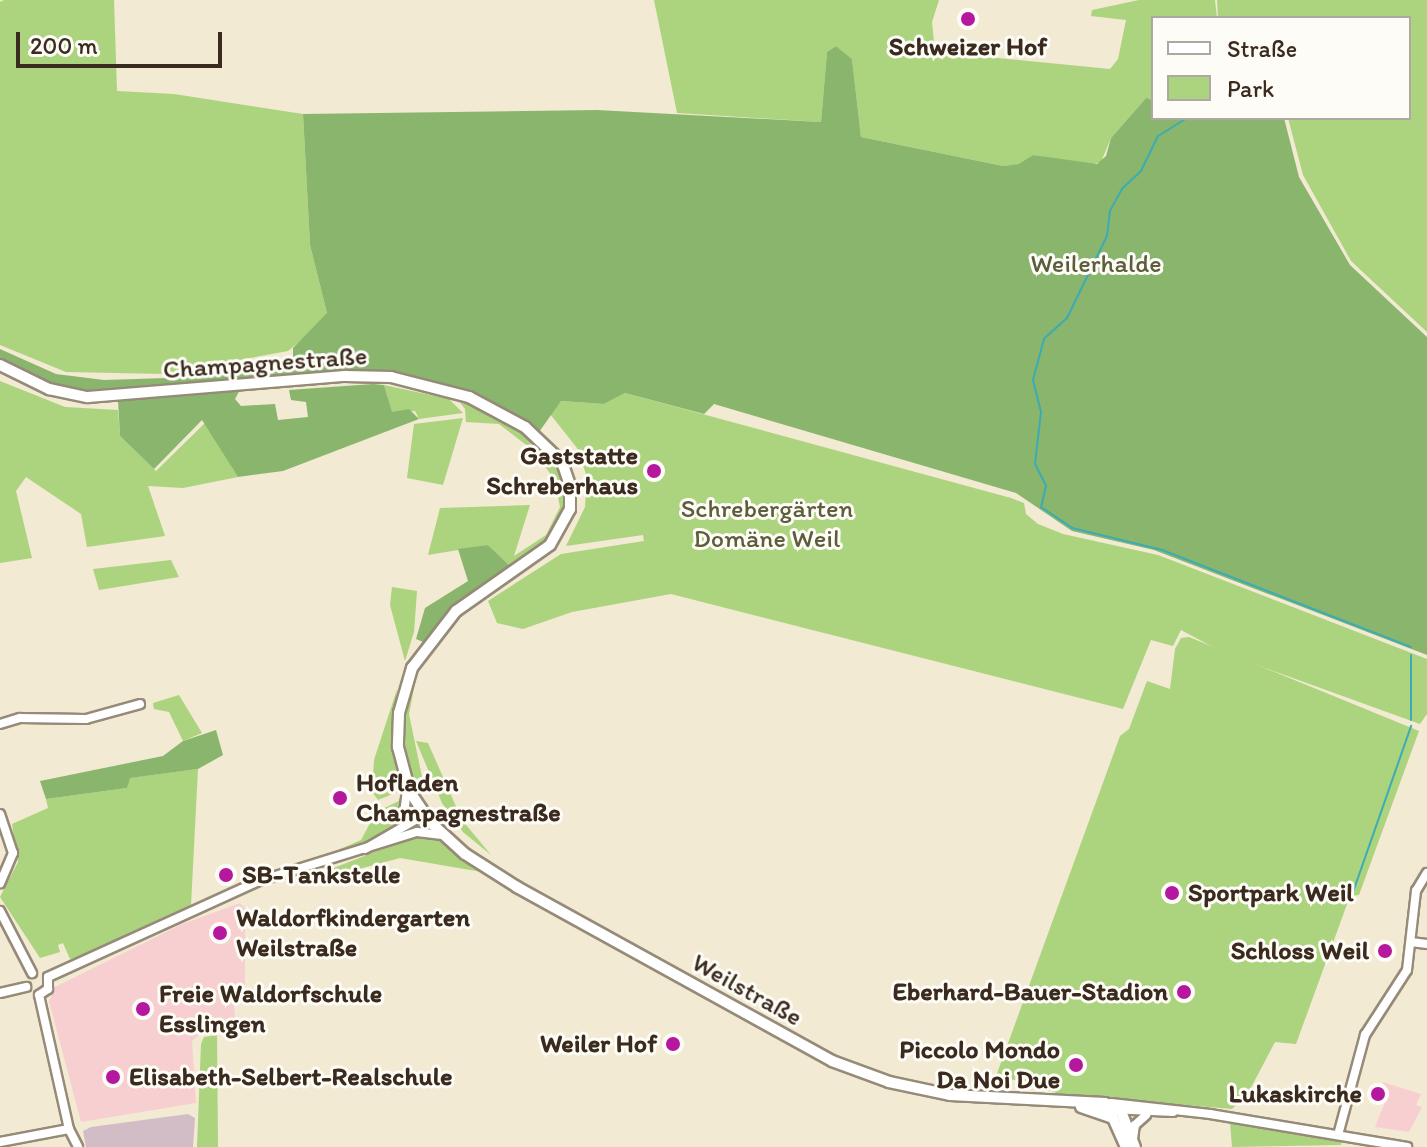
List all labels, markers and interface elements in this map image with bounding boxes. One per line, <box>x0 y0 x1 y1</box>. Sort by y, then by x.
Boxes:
marker: Schweizer Hof <box>959 10 977 28</box>
scale bar <box>20 16 226 66</box>
legend <box>1151 16 1411 120</box>
text: 200 m <box>30 31 98 60</box>
place label: Schweizer Hof <box>889 31 1047 63</box>
text: Straße <box>1227 34 1297 63</box>
text: Park <box>1227 74 1274 103</box>
park label: Weilerhalde <box>1030 248 1162 280</box>
street label: Champagnestraße <box>162 340 368 386</box>
place label: Gaststatte Schreberhaus <box>486 440 638 502</box>
marker: Gaststatte Schreberhaus <box>645 462 663 480</box>
park label: Schrebergärten Domäne Weil <box>681 493 853 554</box>
place label: Hofladen Champagnestraße <box>356 767 561 828</box>
marker: Hofladen Champagnestraße <box>331 789 349 807</box>
place label: SB-Tankstelle <box>242 859 401 891</box>
marker: SB-Tankstelle <box>217 866 235 884</box>
place label: Sportpark Weil <box>1188 877 1353 909</box>
marker: Sportpark Weil <box>1163 884 1181 902</box>
place label: Waldorfkindergarten Weilstraße <box>236 902 470 964</box>
marker: Waldorfkindergarten Weilstraße <box>211 924 229 942</box>
place label: Schloss Weil <box>1231 935 1369 967</box>
marker: Schloss Weil <box>1376 942 1394 960</box>
street label: Weilstraße <box>686 947 808 1033</box>
place label: Eberhard-Bauer-Stadion <box>892 976 1168 1008</box>
place label: Freie Waldorfschule Esslingen <box>159 978 381 1040</box>
marker: Eberhard-Bauer-Stadion <box>1175 983 1193 1001</box>
marker: Freie Waldorfschule Esslingen <box>134 1000 152 1018</box>
place label: Weiler Hof <box>540 1028 657 1060</box>
place label: Piccolo Mondo Da Noi Due <box>899 1034 1060 1096</box>
marker: Weiler Hof <box>664 1035 682 1053</box>
marker: Piccolo Mondo Da Noi Due <box>1067 1056 1085 1074</box>
place label: Elisabeth-Selbert-Realschule <box>129 1061 453 1093</box>
marker: Elisabeth-Selbert-Realschule <box>104 1068 122 1086</box>
place label: Lukaskirche <box>1228 1078 1362 1110</box>
marker: Lukaskirche <box>1369 1085 1387 1103</box>

